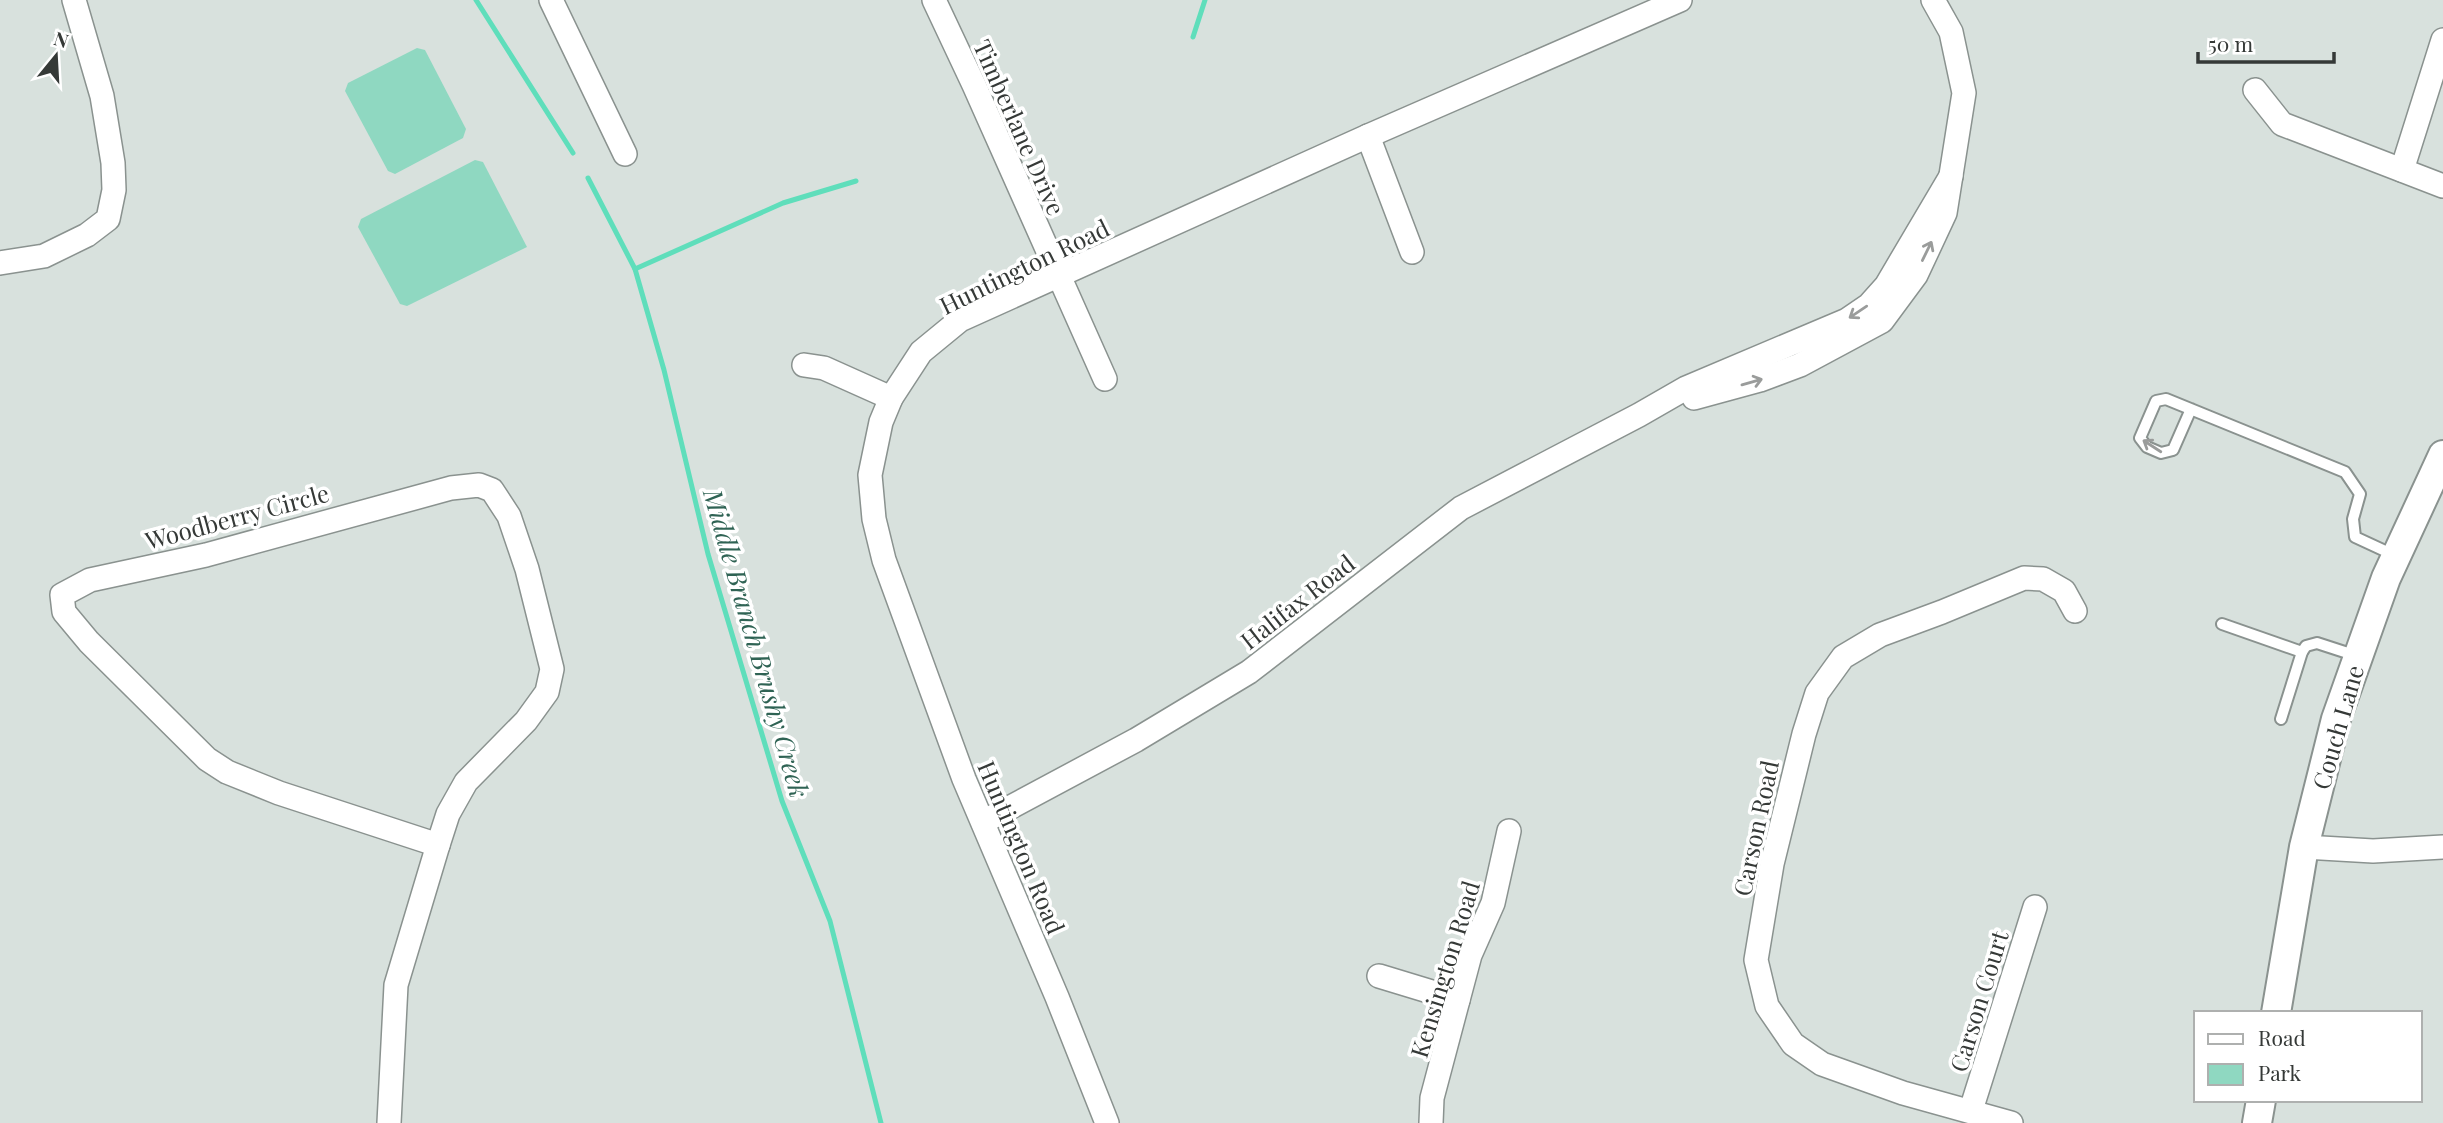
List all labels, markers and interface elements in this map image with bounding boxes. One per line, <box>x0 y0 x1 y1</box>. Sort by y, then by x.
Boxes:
north arrow <box>21 21 91 91</box>
scale bar <box>2198 21 2334 65</box>
text: N <box>51 24 72 53</box>
text: 50 m <box>2208 29 2254 57</box>
street label: Timberlane Drive <box>967 34 1073 220</box>
street label: Huntington Road <box>934 211 1114 321</box>
one-way arrow <box>1921 241 1935 262</box>
one-way arrow <box>1849 305 1868 319</box>
one-way arrow <box>1741 374 1763 387</box>
one-way arrow <box>2142 439 2162 454</box>
street label: Woodberry Circle <box>141 476 332 556</box>
water label: Middle Branch Brushy Creek <box>696 484 818 801</box>
street label: Halifax Road <box>1233 546 1361 656</box>
street label: Couch Lane <box>2304 661 2370 793</box>
street label: Huntington Road <box>971 756 1073 938</box>
street label: Carson Road <box>1725 757 1785 899</box>
street label: Kensington Road <box>1402 877 1486 1061</box>
street label: Carson Court <box>1941 926 2015 1076</box>
legend <box>2194 1011 2422 1102</box>
text: Road <box>2258 1023 2306 1051</box>
text: Park <box>2258 1058 2302 1086</box>

